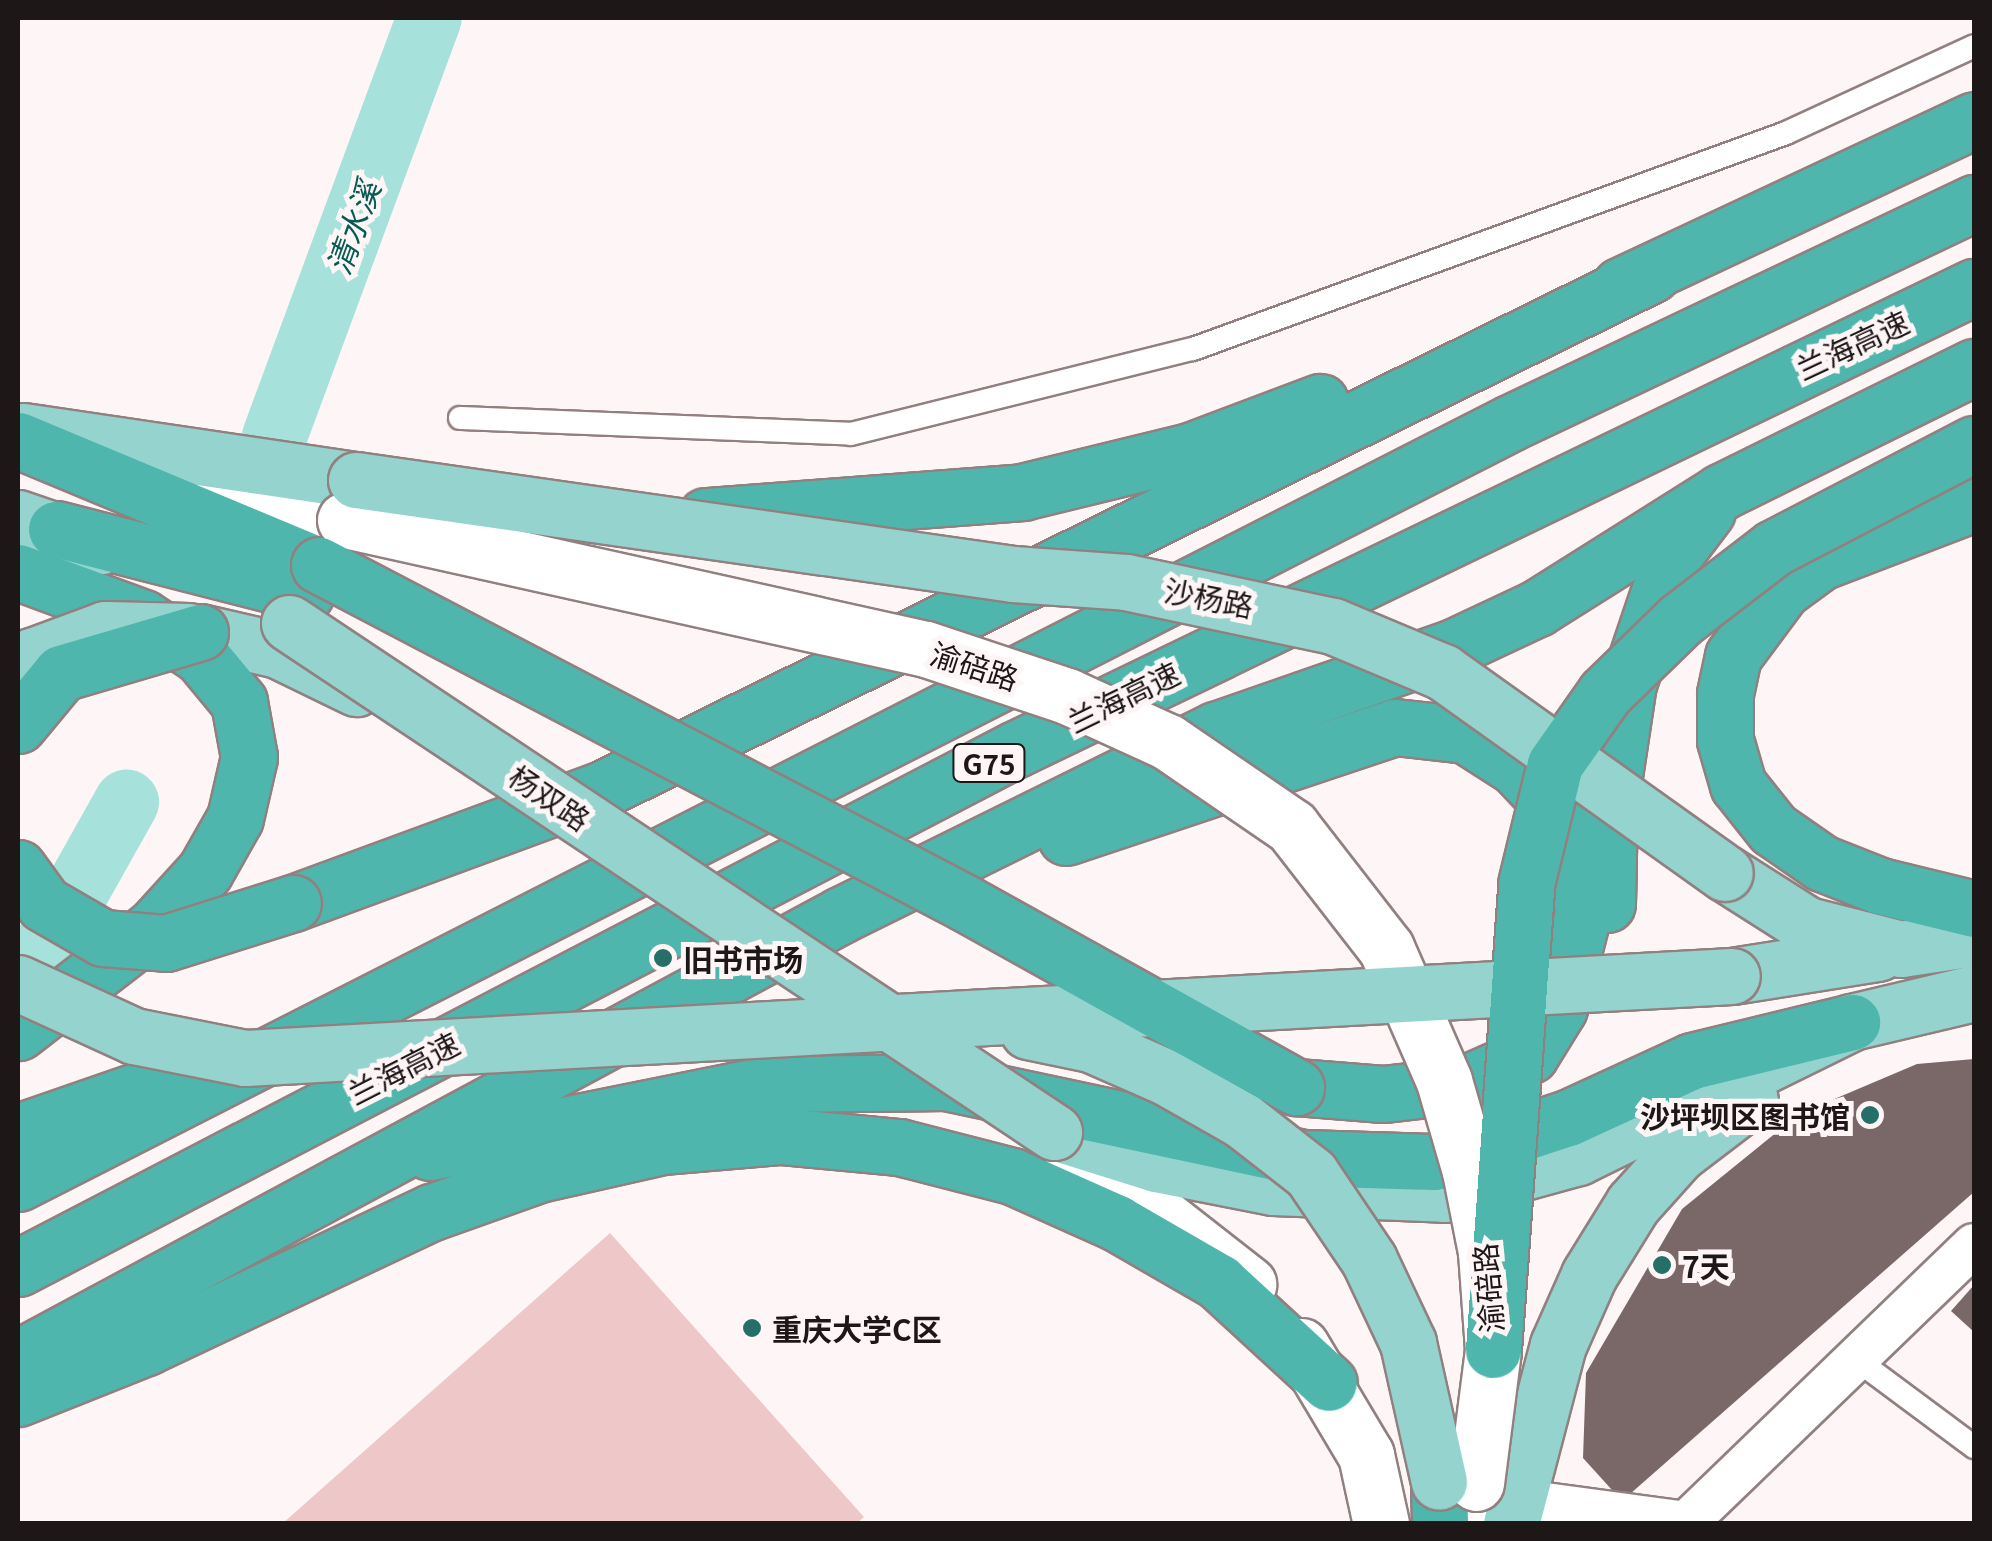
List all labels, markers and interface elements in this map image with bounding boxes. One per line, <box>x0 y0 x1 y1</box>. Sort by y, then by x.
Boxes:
water label: 清水溪 <box>318 175 386 279</box>
street label: 兰海高速 <box>1790 302 1914 386</box>
street label: 沙杨路 <box>1161 571 1257 623</box>
street label: 渝碚路 <box>927 634 1023 696</box>
street label: 兰海高速 <box>1061 654 1185 738</box>
road number: G75 <box>952 740 1026 786</box>
street label: 杨双路 <box>503 757 597 837</box>
place label: 旧书市场 <box>683 940 803 976</box>
marker: 旧书市场 <box>652 947 674 969</box>
street label: 兰海高速 <box>341 1024 465 1110</box>
place label: 沙坪坝区图书馆 <box>1640 1097 1850 1133</box>
marker: 沙坪坝区图书馆 <box>1859 1104 1881 1126</box>
street label: 渝碚路 <box>1465 1242 1509 1334</box>
place label: 7天 <box>1682 1247 1730 1283</box>
marker: 7天 <box>1651 1254 1673 1276</box>
place label: 重庆大学C区 <box>772 1310 942 1346</box>
marker: 重庆大学C区 <box>741 1317 763 1339</box>

